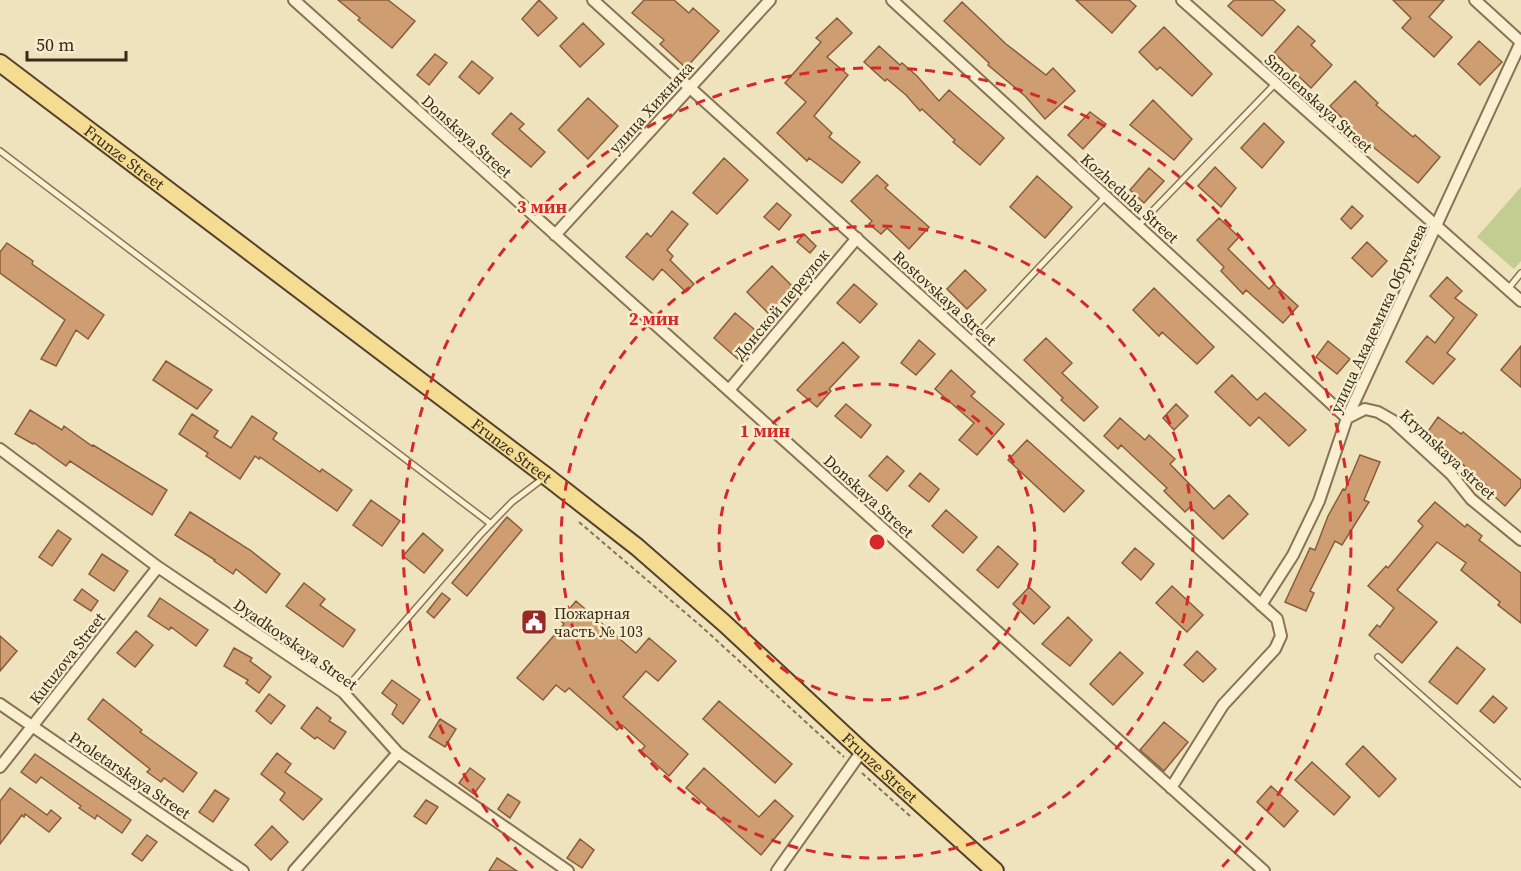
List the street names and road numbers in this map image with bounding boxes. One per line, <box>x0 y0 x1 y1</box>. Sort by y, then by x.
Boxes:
street label: Smolenskaya Street <box>1260 48 1378 158</box>
street label: улица Хижняка <box>604 56 699 158</box>
street label: Donskaya Street <box>417 90 518 183</box>
street label: Frunze Street <box>80 120 170 195</box>
street label: Kozheduba Street <box>1076 148 1184 248</box>
street label: улица Академика Обручева <box>1324 219 1432 416</box>
street label: Донской переулок <box>728 244 834 364</box>
street label: Rostovskaya Street <box>888 245 1002 351</box>
street label: Krymskaya street <box>1395 404 1501 505</box>
street label: Frunze Street <box>467 413 557 488</box>
street label: Donskaya Street <box>819 450 920 543</box>
street label: Dyadkovskaya Street <box>230 593 363 695</box>
street label: Kutuzova Street <box>24 607 110 709</box>
street label: Proletarskaya Street <box>65 726 196 824</box>
street label: Frunze Street <box>837 727 923 808</box>

